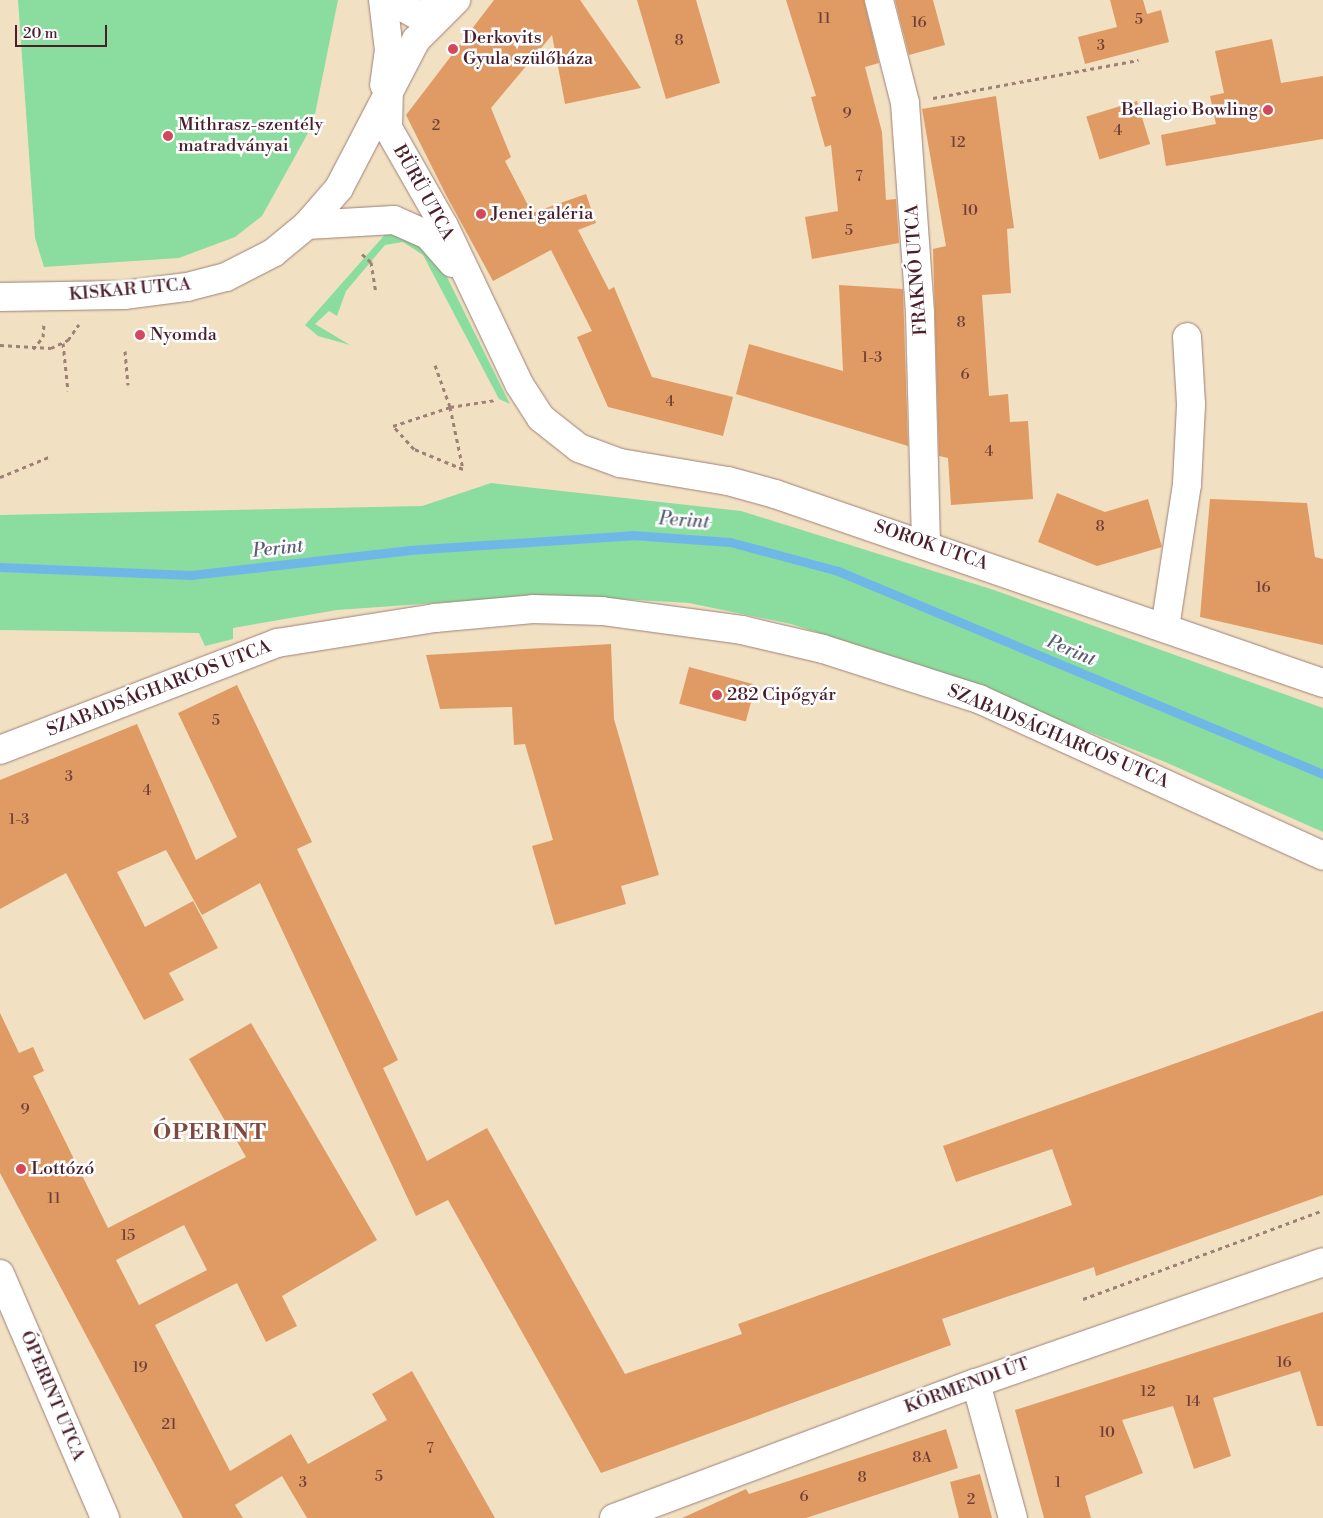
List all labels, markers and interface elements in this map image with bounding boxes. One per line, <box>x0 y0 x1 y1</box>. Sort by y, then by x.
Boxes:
house number: 11 <box>817 10 831 28</box>
house number: 5 <box>1135 11 1143 29</box>
house number: 16 <box>911 14 927 32</box>
scale bar <box>18 15 110 47</box>
text: 20 m <box>23 24 58 43</box>
place label: Derkovits Gyula szülőháza <box>463 28 593 70</box>
house number: 8 <box>674 32 684 50</box>
house number: 3 <box>1097 37 1105 55</box>
marker: Derkovits Gyula szülőháza <box>447 43 459 55</box>
place label: Bellagio Bowling <box>1121 99 1258 121</box>
marker: Bellagio Bowling <box>1262 104 1274 116</box>
house number: 9 <box>842 105 852 123</box>
place label: Mithrasz-szentély matradványai <box>178 115 323 158</box>
house number: 2 <box>432 117 440 135</box>
house number: 4 <box>1114 122 1122 140</box>
marker: Mithrasz-szentély matradványai <box>162 130 174 142</box>
house number: 12 <box>950 134 966 152</box>
street label: BÜRÜ UTCA <box>388 142 458 244</box>
house number: 7 <box>855 168 863 186</box>
house number: 10 <box>962 202 978 220</box>
place label: Jenei galéria <box>491 203 593 225</box>
street label: FRAKNÓ UTCA <box>902 204 932 336</box>
marker: Jenei galéria <box>475 208 487 220</box>
house number: 5 <box>845 222 853 240</box>
street label: KISKAR UTCA <box>68 274 192 306</box>
house number: 8 <box>956 314 966 332</box>
place label: Nyomda <box>150 324 217 346</box>
marker: Nyomda <box>134 329 146 341</box>
house number: 1-3 <box>862 349 882 367</box>
house number: 6 <box>960 366 970 384</box>
house number: 4 <box>666 393 674 411</box>
house number: 4 <box>985 443 993 461</box>
water label: Perint <box>658 508 710 534</box>
street label: SOROK UTCA <box>871 516 991 576</box>
house number: 8 <box>1095 518 1105 536</box>
water label: Perint <box>252 535 304 563</box>
house number: 16 <box>1255 579 1271 597</box>
water label: Perint <box>1043 631 1099 671</box>
street label: SZABADSÁGHARCOS UTCA <box>44 636 274 742</box>
street label: SZABADSÁGHARCOS UTCA <box>944 681 1172 793</box>
place label: 282 Cipőgyár <box>727 684 836 706</box>
marker: 282 Cipőgyár <box>711 689 723 701</box>
house number: 5 <box>212 712 220 730</box>
house number: 3 <box>65 768 73 786</box>
house number: 4 <box>143 782 151 800</box>
house number: 1-3 <box>9 811 29 829</box>
house number: 9 <box>20 1101 30 1119</box>
district label: ÓPERINT <box>152 1120 268 1146</box>
place label: Lottózó <box>31 1158 94 1180</box>
marker: Lottózó <box>15 1163 27 1175</box>
house number: 11 <box>47 1190 61 1208</box>
house number: 15 <box>121 1227 135 1245</box>
street label: ÓPERINT UTCA <box>15 1328 89 1464</box>
street label: KÖRMENDI ÚT <box>902 1353 1032 1419</box>
house number: 16 <box>1276 1354 1292 1372</box>
house number: 19 <box>132 1359 148 1377</box>
house number: 12 <box>1140 1383 1156 1401</box>
house number: 14 <box>1186 1393 1200 1411</box>
house number: 21 <box>161 1416 177 1434</box>
house number: 10 <box>1099 1424 1115 1442</box>
house number: 7 <box>426 1440 434 1458</box>
house number: 8A <box>912 1449 932 1467</box>
house number: 5 <box>375 1468 383 1486</box>
house number: 8 <box>857 1469 867 1487</box>
house number: 3 <box>299 1474 307 1492</box>
house number: 1 <box>1055 1474 1061 1492</box>
house number: 6 <box>799 1488 809 1506</box>
house number: 2 <box>967 1491 975 1509</box>

